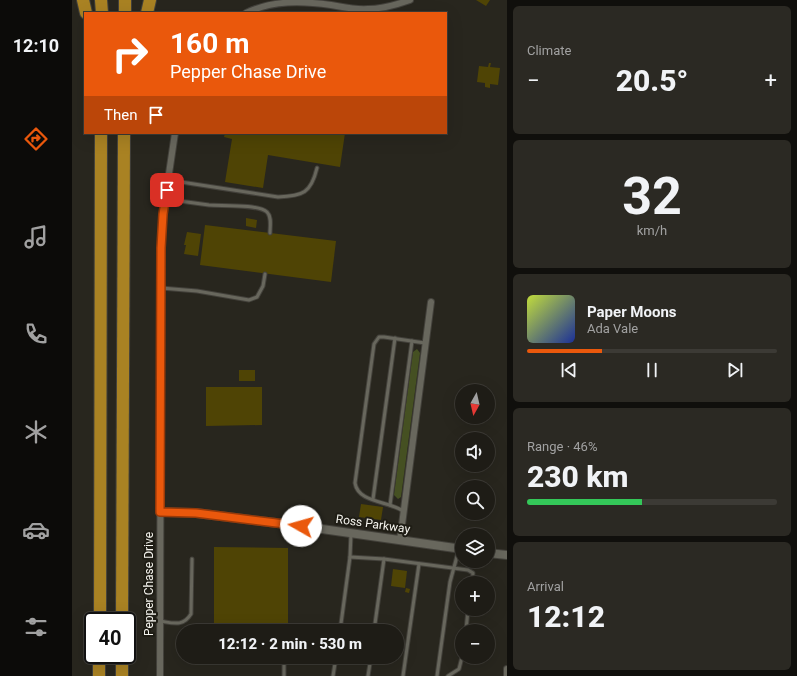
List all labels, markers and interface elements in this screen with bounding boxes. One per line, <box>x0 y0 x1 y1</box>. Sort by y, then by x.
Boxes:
text: 160 m <box>170 27 249 60</box>
icon: right <box>104 28 156 80</box>
text: 12:10 <box>13 35 59 56</box>
text: Climate <box>527 43 571 58</box>
text: Pepper Chase Drive <box>170 61 326 82</box>
text: 20.5° <box>616 63 688 98</box>
text: − <box>527 68 540 93</box>
text: + <box>765 68 777 93</box>
icon: arrive <box>145 104 167 126</box>
text: Then <box>104 106 137 124</box>
icon: directions <box>22 125 50 153</box>
text: 32 <box>622 166 682 227</box>
pin <box>150 173 184 207</box>
icon: arrive <box>156 179 178 201</box>
icon: music <box>22 223 50 251</box>
text: km/h <box>637 223 667 238</box>
text: Paper Moons <box>587 303 677 321</box>
icon: phone <box>22 320 50 348</box>
text: Ada Vale <box>587 321 638 336</box>
icon: previous <box>558 359 580 381</box>
icon: pause <box>641 359 663 381</box>
icon: next <box>724 359 746 381</box>
north arrow <box>455 384 495 424</box>
map controls <box>455 384 495 664</box>
icon: climate <box>22 418 50 446</box>
button: sound <box>455 432 495 472</box>
text: Range · 46% <box>527 439 597 454</box>
text: 230 km <box>527 459 629 494</box>
button: search <box>455 480 495 520</box>
position arrow <box>280 505 322 547</box>
street label: Ross Parkway <box>335 512 411 536</box>
icon: car <box>22 516 50 544</box>
button: layers <box>455 528 495 568</box>
street label: Pepper Chase Drive <box>142 532 156 636</box>
button: + <box>455 576 495 616</box>
text: Arrival <box>527 579 564 594</box>
text: 12:12 <box>527 599 605 634</box>
speed limit sign: 40 <box>84 612 136 664</box>
icon: filters <box>22 613 50 641</box>
button: − <box>455 624 495 664</box>
text: 12:12 · 2 min · 530 m <box>218 635 362 653</box>

